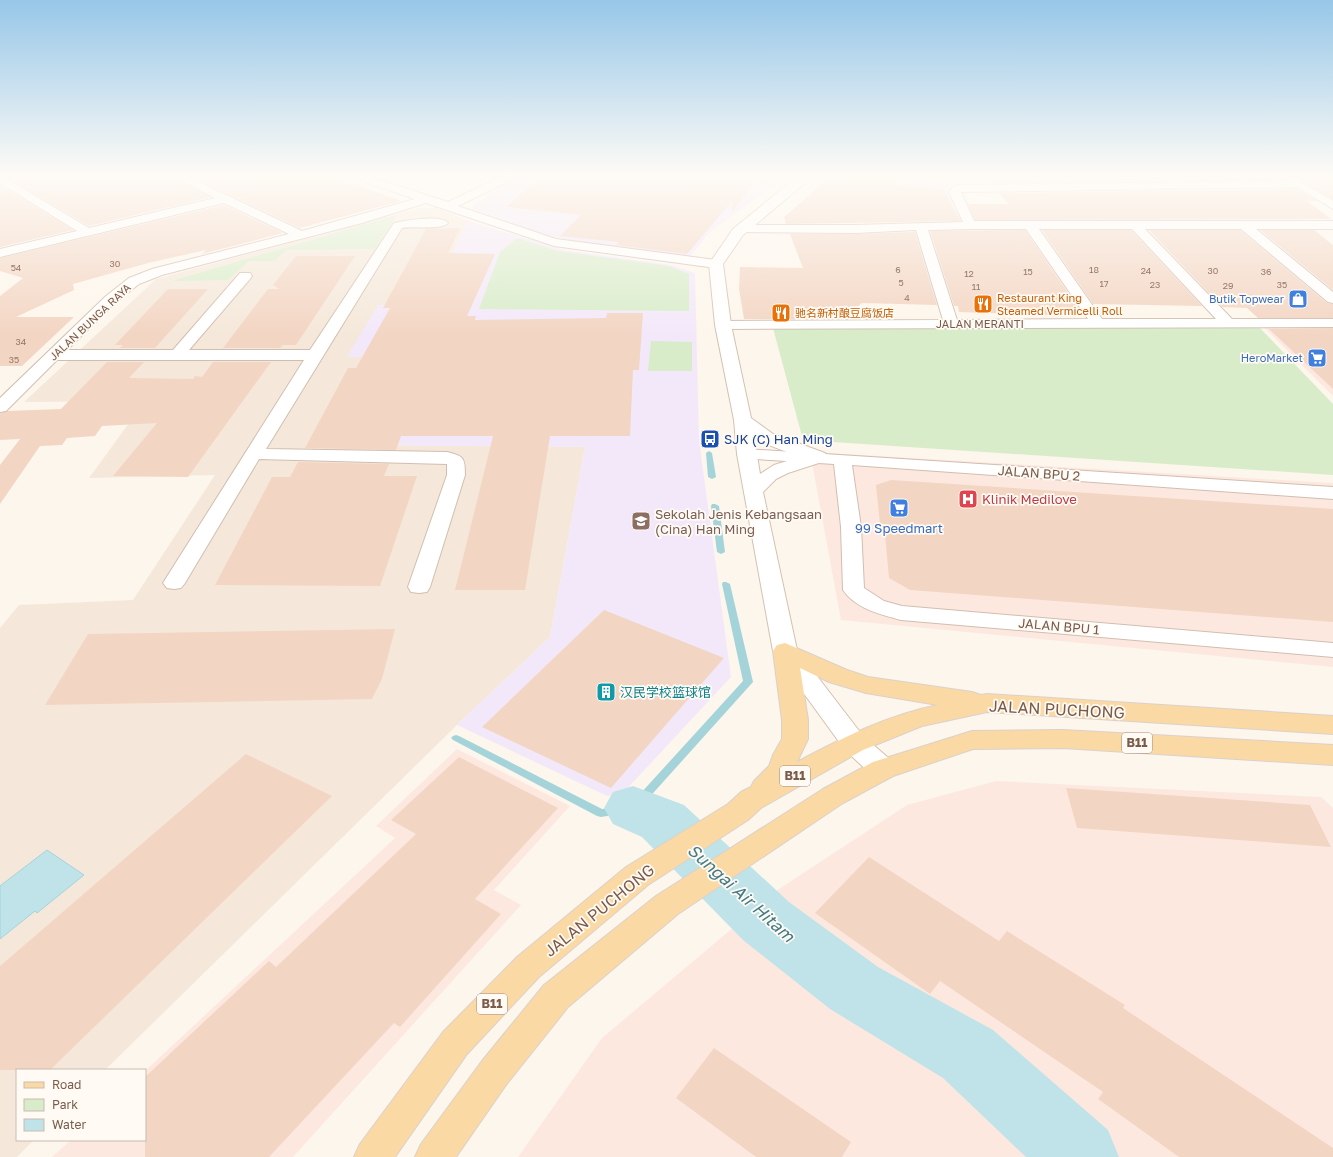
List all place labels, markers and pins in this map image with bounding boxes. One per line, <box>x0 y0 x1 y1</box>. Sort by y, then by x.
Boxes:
shop icon: Butik Topwear <box>1287 288 1309 310</box>
place label: Restaurant King Steamed Vermicelli Roll <box>997 291 1123 317</box>
place label: Butik Topwear <box>1209 292 1285 305</box>
restaurant icon: Restaurant King Steamed Vermicelli Roll <box>972 293 994 315</box>
restaurant icon: 驰名新村酿豆腐饭店 <box>770 302 792 324</box>
place label: 驰名新村酿豆腐饭店 <box>795 306 894 319</box>
supermarket icon: HeroMarket <box>1306 347 1328 369</box>
place label: HeroMarket <box>1241 351 1303 364</box>
bus stop icon: SJK (C) Han Ming <box>699 428 721 450</box>
place label: SJK (C) Han Ming <box>724 431 833 447</box>
hospital icon: Klinik Medilove <box>957 488 979 510</box>
place label: Klinik Medilove <box>982 491 1077 507</box>
supermarket icon: 99 Speedmart <box>888 497 910 519</box>
place label: Sekolah Jenis Kebangsaan (Cina) Han Ming <box>655 506 822 537</box>
school or university icon: Sekolah Jenis Kebangsaan (Cina) Han Ming <box>630 510 652 532</box>
place label: 99 Speedmart <box>855 520 943 536</box>
building icon: 汉民学校篮球馆 <box>595 681 617 703</box>
place label: 汉民学校篮球馆 <box>620 684 711 700</box>

